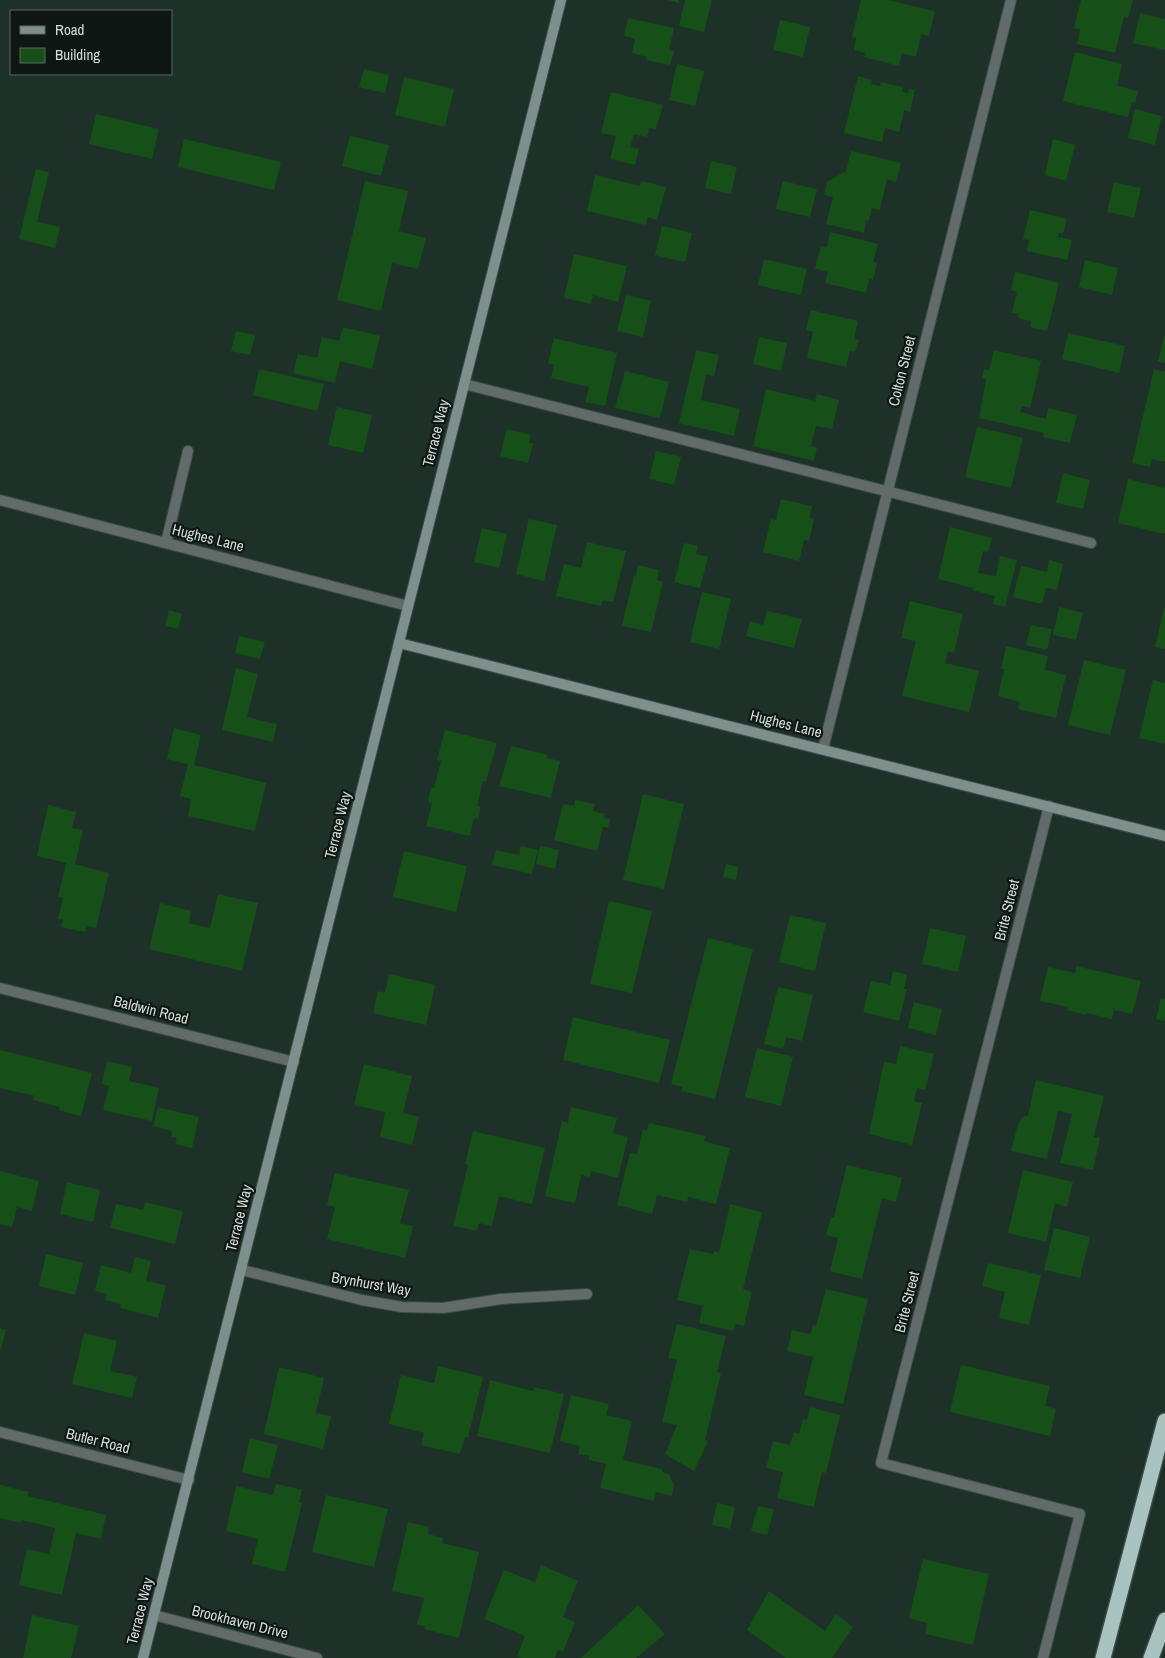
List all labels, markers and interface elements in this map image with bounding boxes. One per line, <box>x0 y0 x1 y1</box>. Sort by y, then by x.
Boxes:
legend <box>10 10 172 75</box>
text: Road <box>55 19 84 40</box>
text: Building <box>55 44 100 65</box>
street label: Colton Street <box>883 333 921 408</box>
street label: Terrace Way <box>417 396 454 469</box>
street label: Hughes Lane <box>170 518 246 557</box>
street label: Hughes Lane <box>748 704 824 743</box>
street label: Terrace Way <box>319 788 356 861</box>
street label: Brite Street <box>989 877 1024 943</box>
street label: Baldwin Road <box>111 990 191 1029</box>
street label: Terrace Way <box>220 1181 257 1254</box>
street label: Brynhurst Way <box>330 1266 413 1301</box>
street label: Brite Street <box>889 1269 924 1335</box>
street label: Butler Road <box>64 1422 132 1459</box>
street label: Terrace Way <box>121 1574 158 1647</box>
street label: Brookhaven Drive <box>190 1599 291 1644</box>

